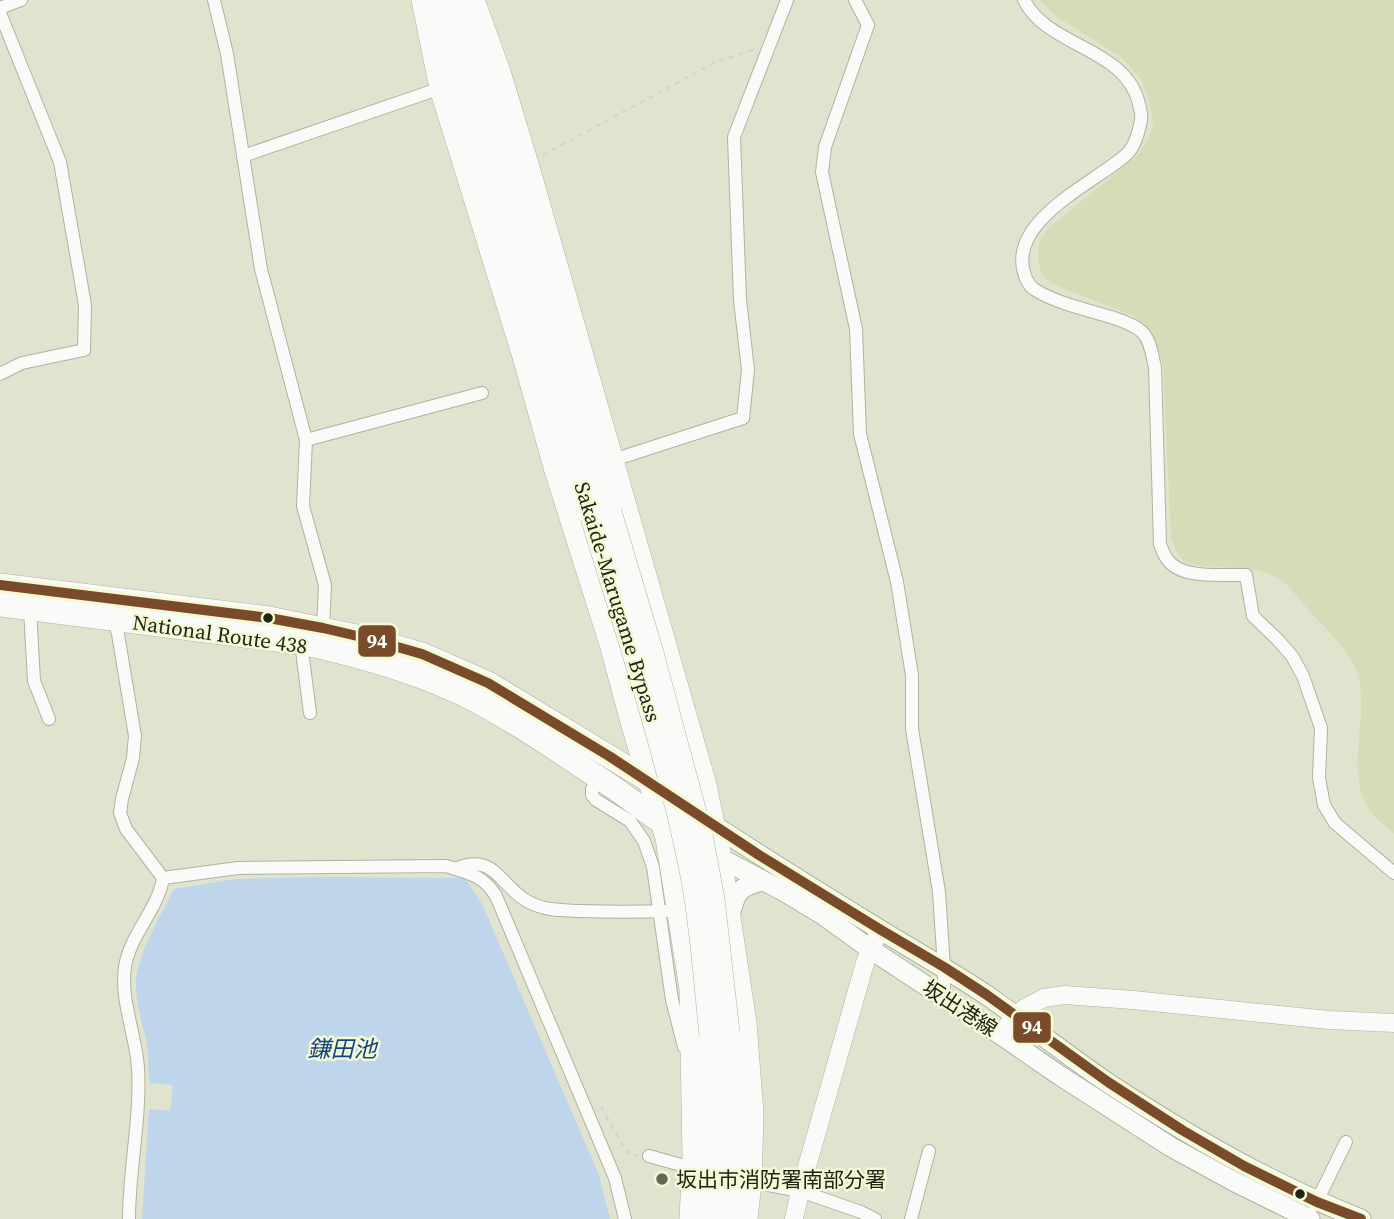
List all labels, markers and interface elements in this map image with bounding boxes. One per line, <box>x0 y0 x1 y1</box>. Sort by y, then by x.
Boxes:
street label: Sakaide-Marugame Bypass <box>568 478 668 726</box>
street label: National Route 438 <box>131 607 309 661</box>
unlabelled marker <box>261 611 275 625</box>
line badge: 94 <box>357 624 397 658</box>
text: 94 <box>367 628 387 654</box>
street label: 坂出港線 <box>917 973 1003 1043</box>
line badge: 94 <box>1012 1011 1052 1044</box>
text: 94 <box>1022 1014 1042 1040</box>
water label: 鎌田池 <box>308 1033 379 1065</box>
place label: 坂出市消防署南部分署 <box>676 1165 886 1194</box>
marker: 坂出市消防署南部分署 <box>654 1171 670 1187</box>
unlabelled marker <box>1293 1187 1307 1201</box>

